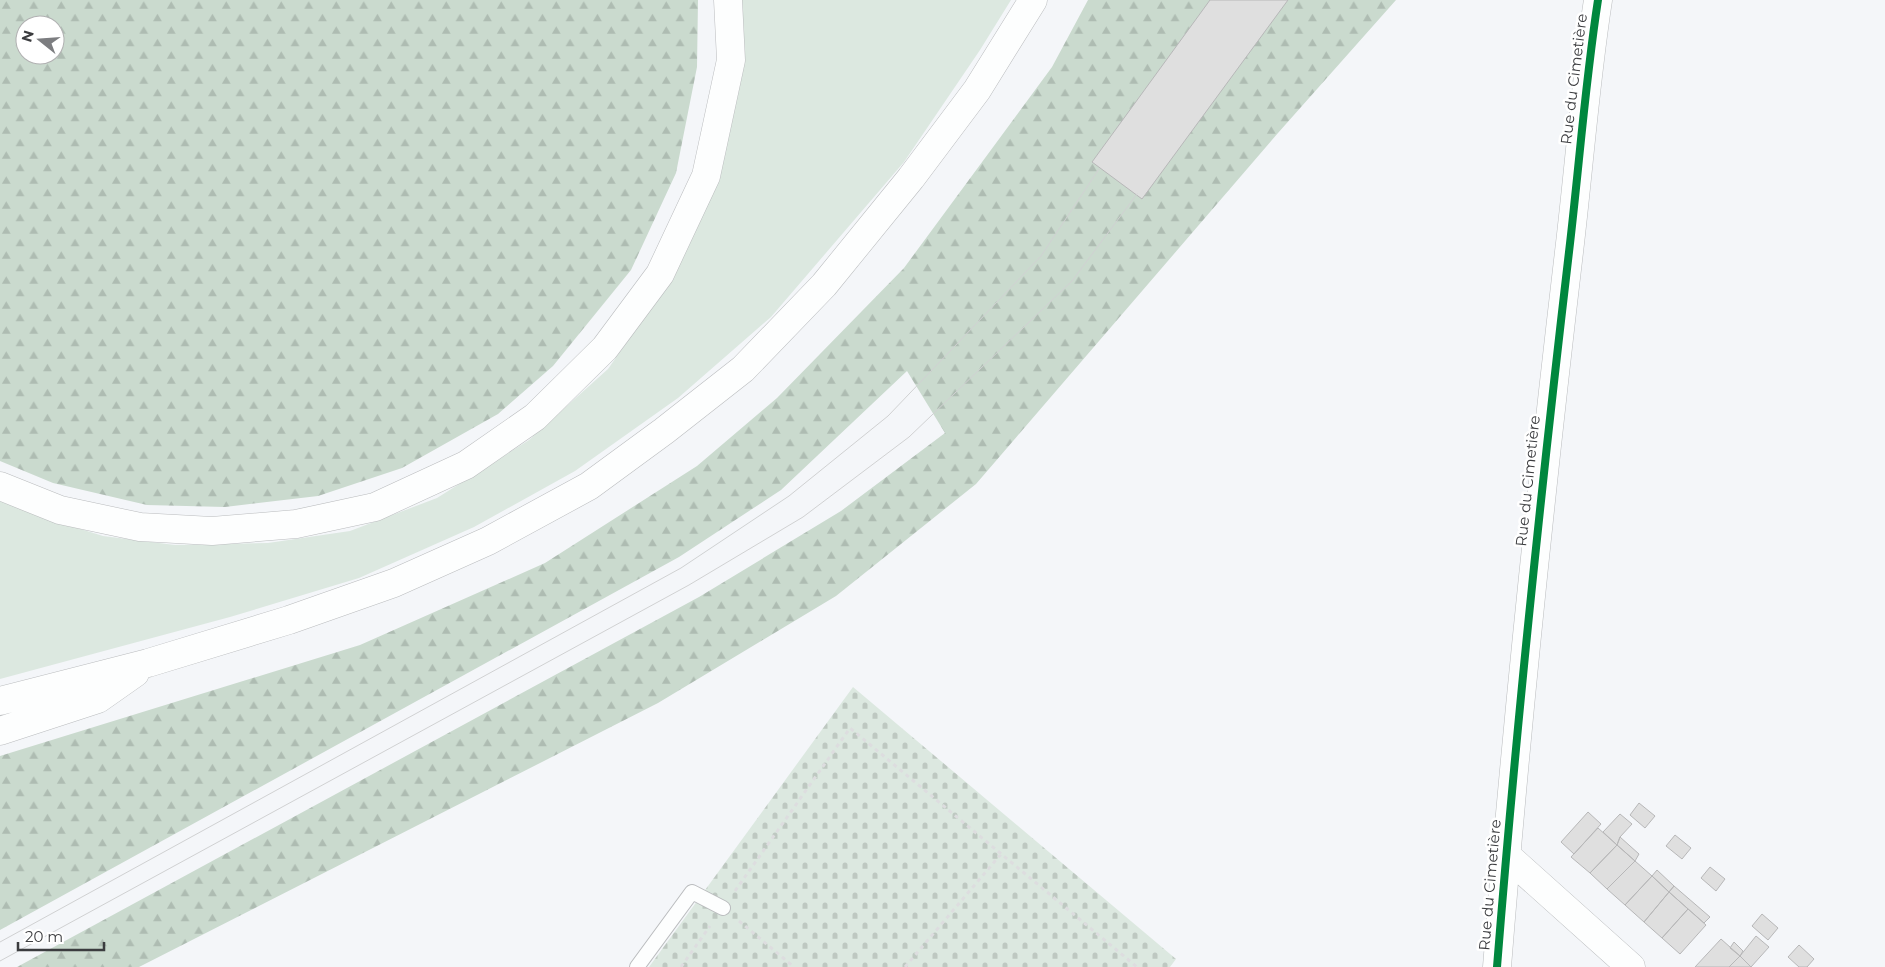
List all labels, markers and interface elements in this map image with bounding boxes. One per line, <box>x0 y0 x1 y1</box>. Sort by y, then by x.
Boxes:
street label: Rue du Cimetière <box>1556 12 1591 146</box>
north arrow <box>15 15 65 65</box>
text: N <box>17 28 38 44</box>
street label: Rue du Cimetière <box>1511 414 1544 547</box>
street label: Rue du Cimetière <box>1474 818 1505 951</box>
scale bar <box>18 920 104 952</box>
text: 20 m <box>25 927 63 946</box>

